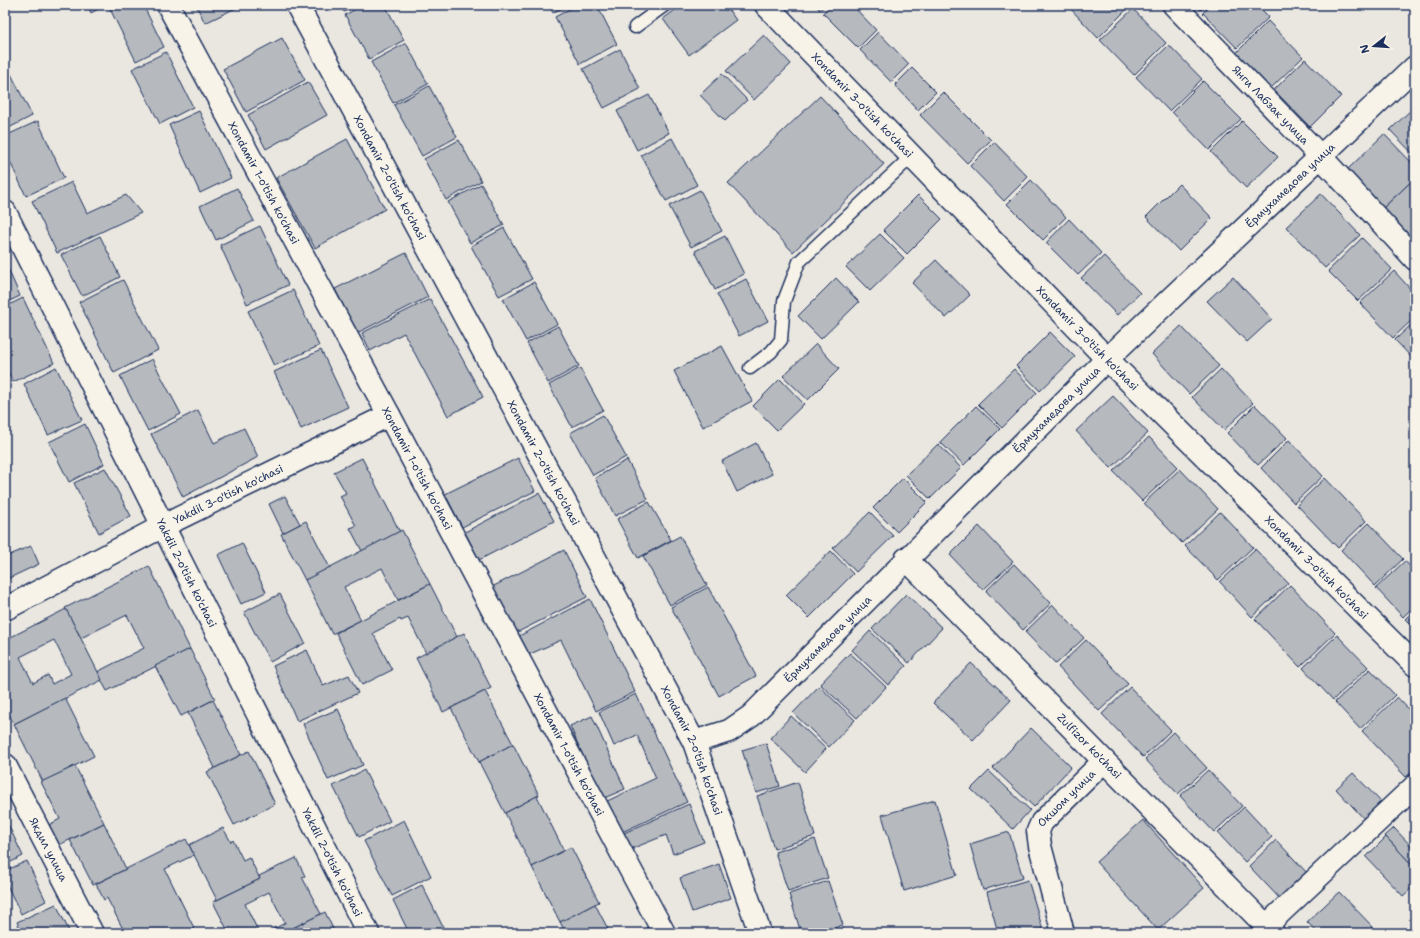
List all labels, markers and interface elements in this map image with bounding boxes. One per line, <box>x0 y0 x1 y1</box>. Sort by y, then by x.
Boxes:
north arrow <box>1354 26 1394 66</box>
text: N <box>1356 42 1373 55</box>
street label: Xondamir 3-o'tish ko'chasi <box>808 50 916 161</box>
street label: Янги Лабзак улица <box>1229 63 1312 148</box>
street label: Xondamir 2-o'tish ko'chasi <box>350 113 429 243</box>
street label: Xondamir 1-o'tish ko'chasi <box>224 119 303 247</box>
street label: Ёрмухамедова улица <box>1243 140 1339 232</box>
street label: Xondamir 3-o'tish ko'chasi <box>1033 283 1142 394</box>
street label: Ёрмухамедова улица <box>1010 363 1104 457</box>
street label: Xondamir 2-o'tish ko'chasi <box>503 398 583 528</box>
street label: Xondamir 1-o'tish ko'chasi <box>378 404 456 533</box>
street label: Yakdil 3-o'tish ko'chasi <box>171 461 286 528</box>
street label: Xondamir 3-o'tish ko'chasi <box>1261 513 1371 622</box>
street label: Yakdil 2-o'tish ko'chasi <box>153 516 220 630</box>
street label: Ёрмухамедова улица <box>781 592 875 686</box>
street label: Xondamir 2-o'tish ko'chasi <box>657 683 726 817</box>
street label: Xondamir 1-o'tish ko'chasi <box>530 690 608 819</box>
street label: Zulfizor ko'chasi <box>1054 710 1125 782</box>
street label: Окшом улица <box>1034 767 1099 830</box>
street label: Yakdil 2-o'tish ko'chasi <box>298 806 366 919</box>
street label: Якдил улица <box>26 815 71 884</box>

